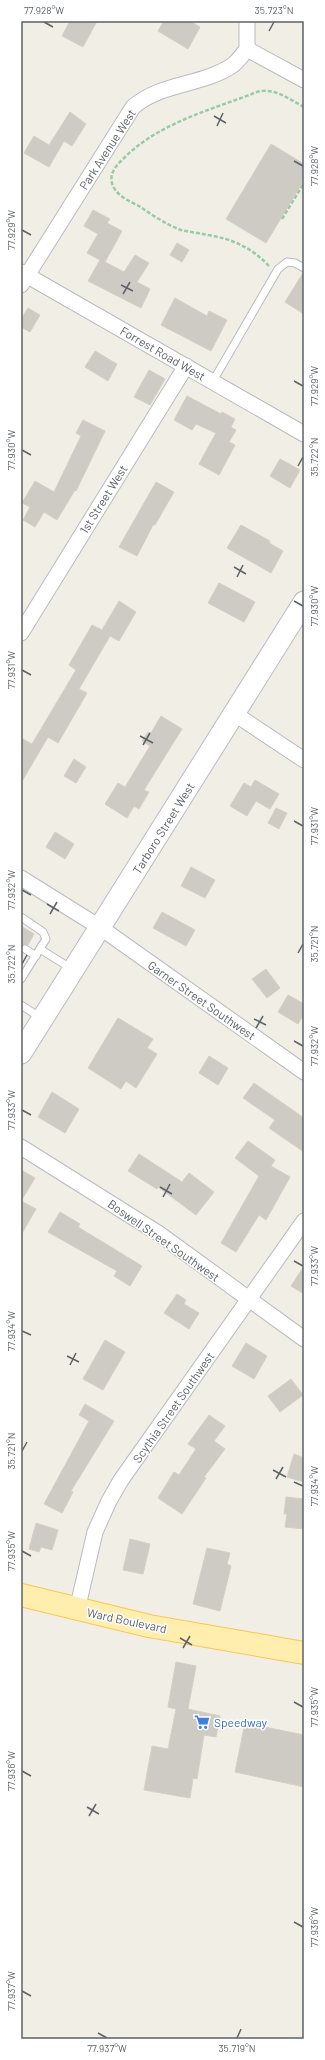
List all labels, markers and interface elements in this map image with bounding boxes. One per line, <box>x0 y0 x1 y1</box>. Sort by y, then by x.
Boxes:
text: 77.928°W <box>24 4 64 16</box>
text: 35.723°N <box>255 4 293 16</box>
street label: Park Avenue West <box>76 106 138 192</box>
text: 77.928°W <box>308 146 320 186</box>
text: 77.929°W <box>5 210 17 250</box>
street label: Forrest Road West <box>118 323 208 383</box>
text: 77.929°W <box>308 366 320 406</box>
text: 77.930°W <box>5 430 17 470</box>
text: 35.722°N <box>308 437 320 477</box>
street label: 1st Street West <box>76 462 130 536</box>
text: 77.930°W <box>308 586 320 626</box>
text: 77.931°W <box>5 651 17 689</box>
street label: Tarboro Street West <box>129 780 197 876</box>
text: 77.931°W <box>308 807 320 845</box>
text: 77.932°W <box>5 870 17 910</box>
text: 35.721°N <box>308 925 320 963</box>
text: 35.722°N <box>5 944 17 984</box>
street label: Garner Street Southwest <box>146 958 258 1042</box>
text: 77.932°W <box>308 1026 320 1066</box>
text: 77.933°W <box>5 1090 17 1130</box>
street label: Boswell Street Southwest <box>106 1196 222 1284</box>
text: 77.933°W <box>308 1246 320 1286</box>
text: 77.934°W <box>5 1311 17 1351</box>
street label: Scythia Street Southwest <box>129 1349 217 1465</box>
text: 35.721°N <box>5 1432 17 1470</box>
text: 77.934°W <box>308 1466 320 1506</box>
text: 77.935°W <box>5 1531 17 1571</box>
street label: Ward Boulevard <box>86 1605 168 1635</box>
text: 77.935°W <box>308 1687 320 1727</box>
supermarket icon: Speedway <box>193 1713 211 1731</box>
place label: Speedway <box>214 1715 267 1729</box>
text: 77.936°W <box>5 1751 17 1791</box>
text: 77.936°W <box>308 1907 320 1947</box>
text: 77.937°W <box>5 1971 17 2011</box>
text: 77.937°W <box>87 2042 127 2054</box>
text: 35.719°N <box>218 2042 256 2054</box>

